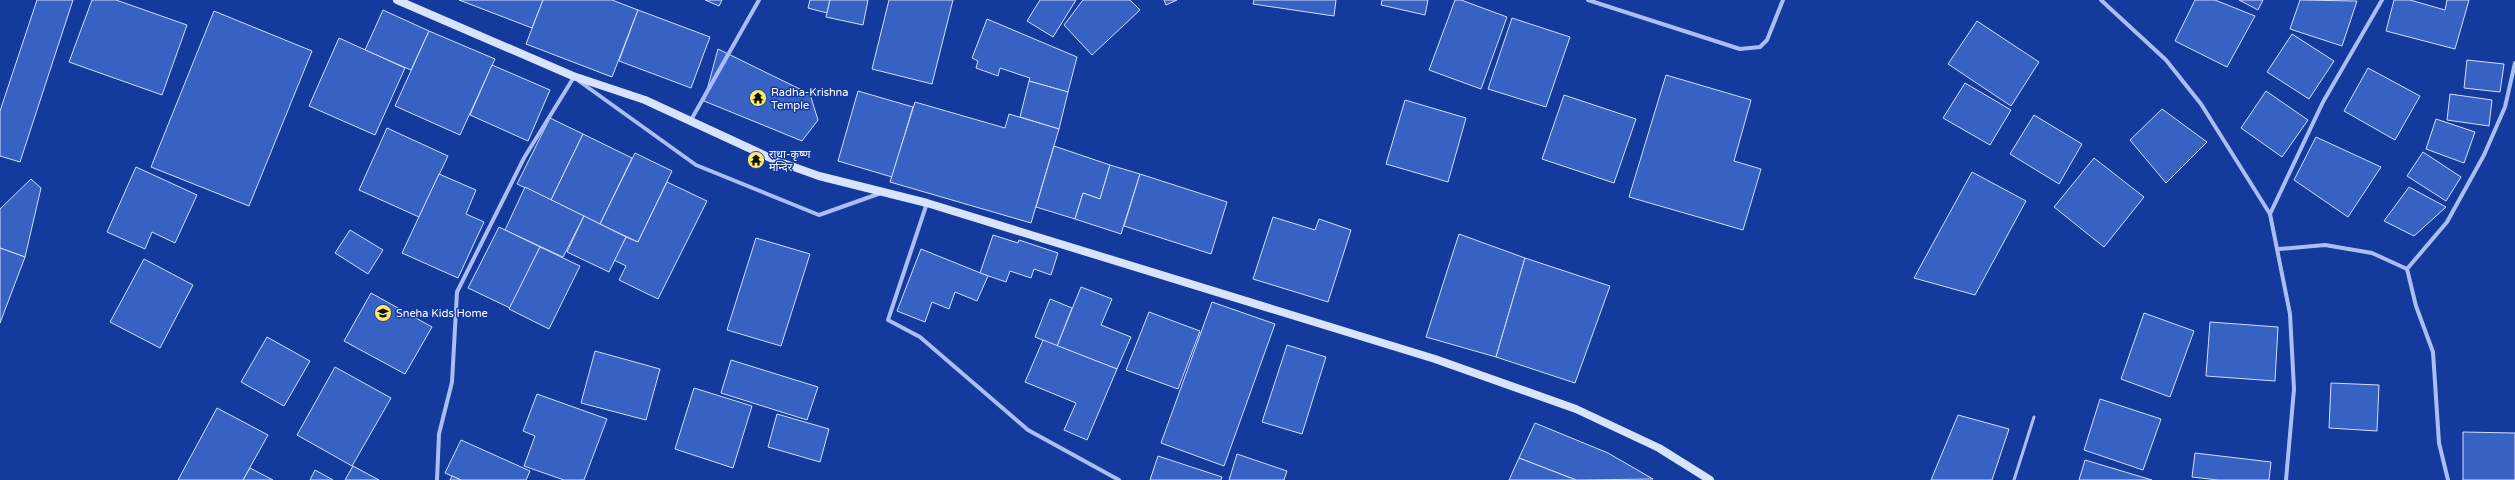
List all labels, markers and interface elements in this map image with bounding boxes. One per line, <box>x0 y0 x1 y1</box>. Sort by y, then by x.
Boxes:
place label: Radha-Krishna Temple <box>771 86 849 112</box>
temple icon: Radha-Krishna Temple <box>748 88 768 108</box>
place label: राधा-कृष्ण मन्दिर <box>769 148 811 174</box>
temple icon: राधा-कृष्ण मन्दिर <box>746 150 766 170</box>
school or university icon: Sneha Kids Home <box>373 303 393 323</box>
place label: Sneha Kids Home <box>396 307 488 320</box>

